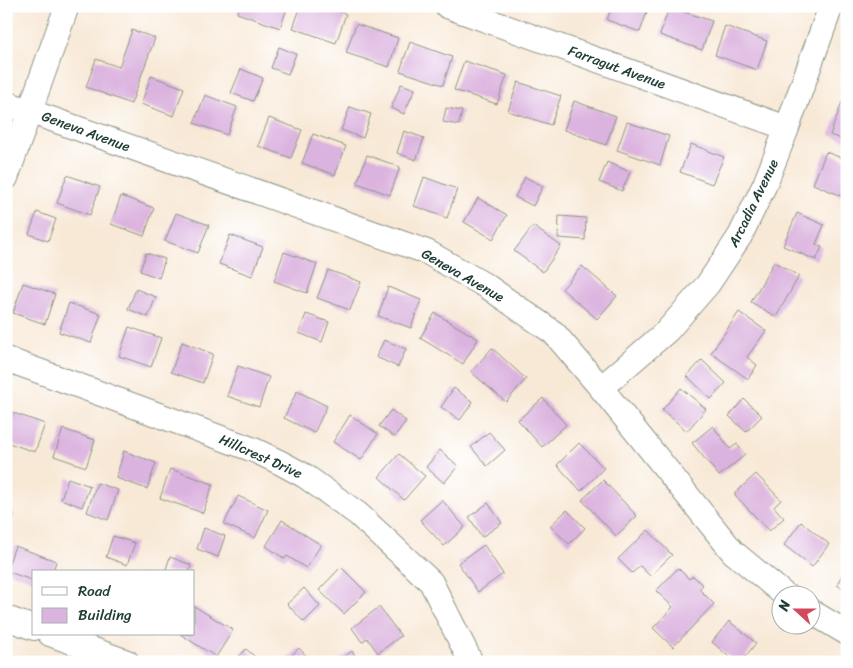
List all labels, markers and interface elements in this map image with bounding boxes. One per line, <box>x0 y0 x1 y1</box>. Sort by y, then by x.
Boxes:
street label: Farragut Avenue <box>565 38 669 97</box>
street label: Geneva Avenue <box>38 104 134 159</box>
street label: Arcadia Avenue <box>721 155 786 253</box>
street label: Geneva Avenue <box>416 241 509 310</box>
street label: Hillcrest Drive <box>215 427 307 486</box>
legend <box>32 570 195 636</box>
text: Road <box>78 578 111 604</box>
north arrow <box>770 586 820 636</box>
text: N <box>771 596 798 615</box>
text: Building <box>78 602 132 628</box>

